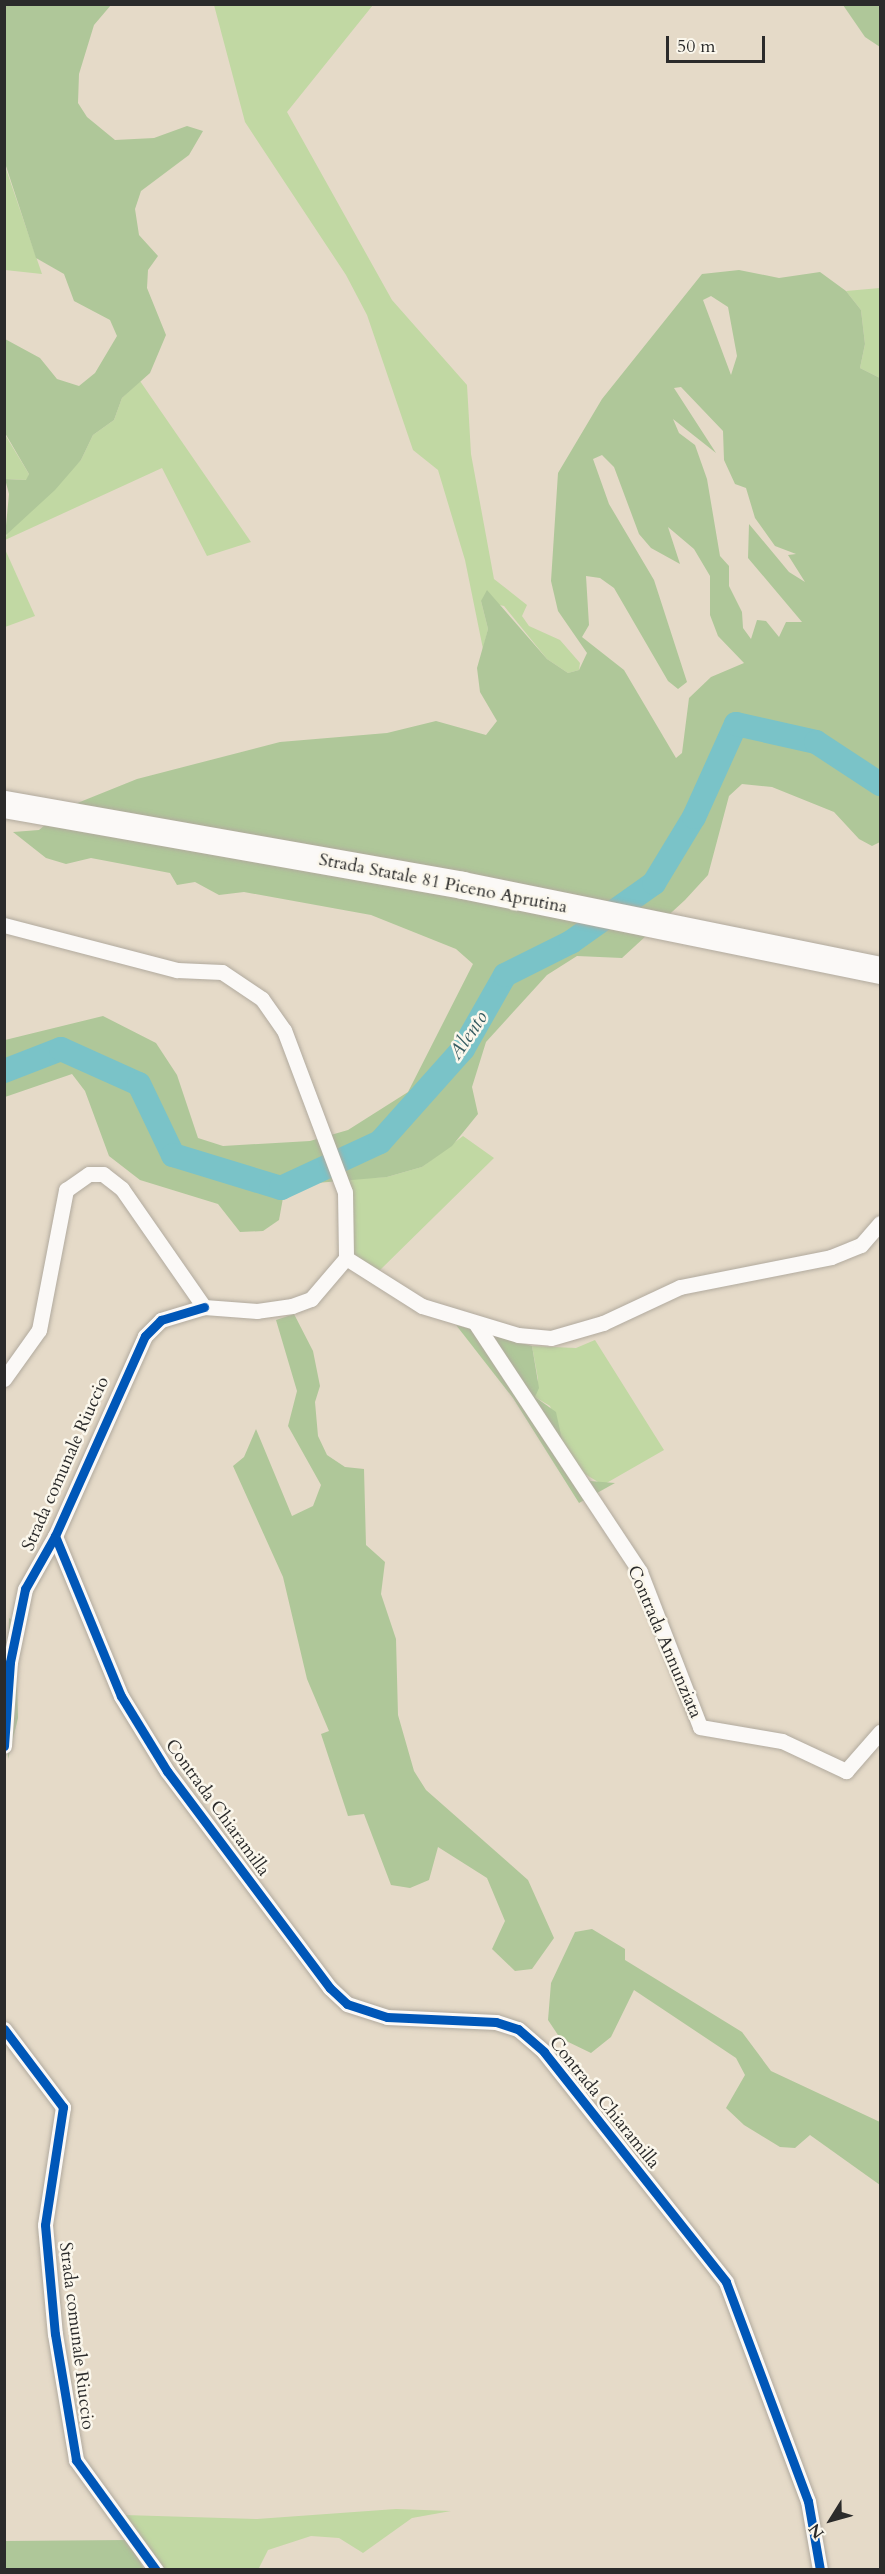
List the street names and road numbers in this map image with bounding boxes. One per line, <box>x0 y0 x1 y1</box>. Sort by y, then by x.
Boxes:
street label: Strada Statale 81 Piceno Aprutina <box>317 849 569 919</box>
street label: Strada comunale Riuccio <box>18 1374 114 1554</box>
street label: Contrada Annunziata <box>622 1562 706 1722</box>
street label: Contrada Chiaramilla <box>160 1735 274 1881</box>
street label: Contrada Chiaramilla <box>544 2032 664 2174</box>
street label: Strada comunale Riuccio <box>54 2241 98 2431</box>

